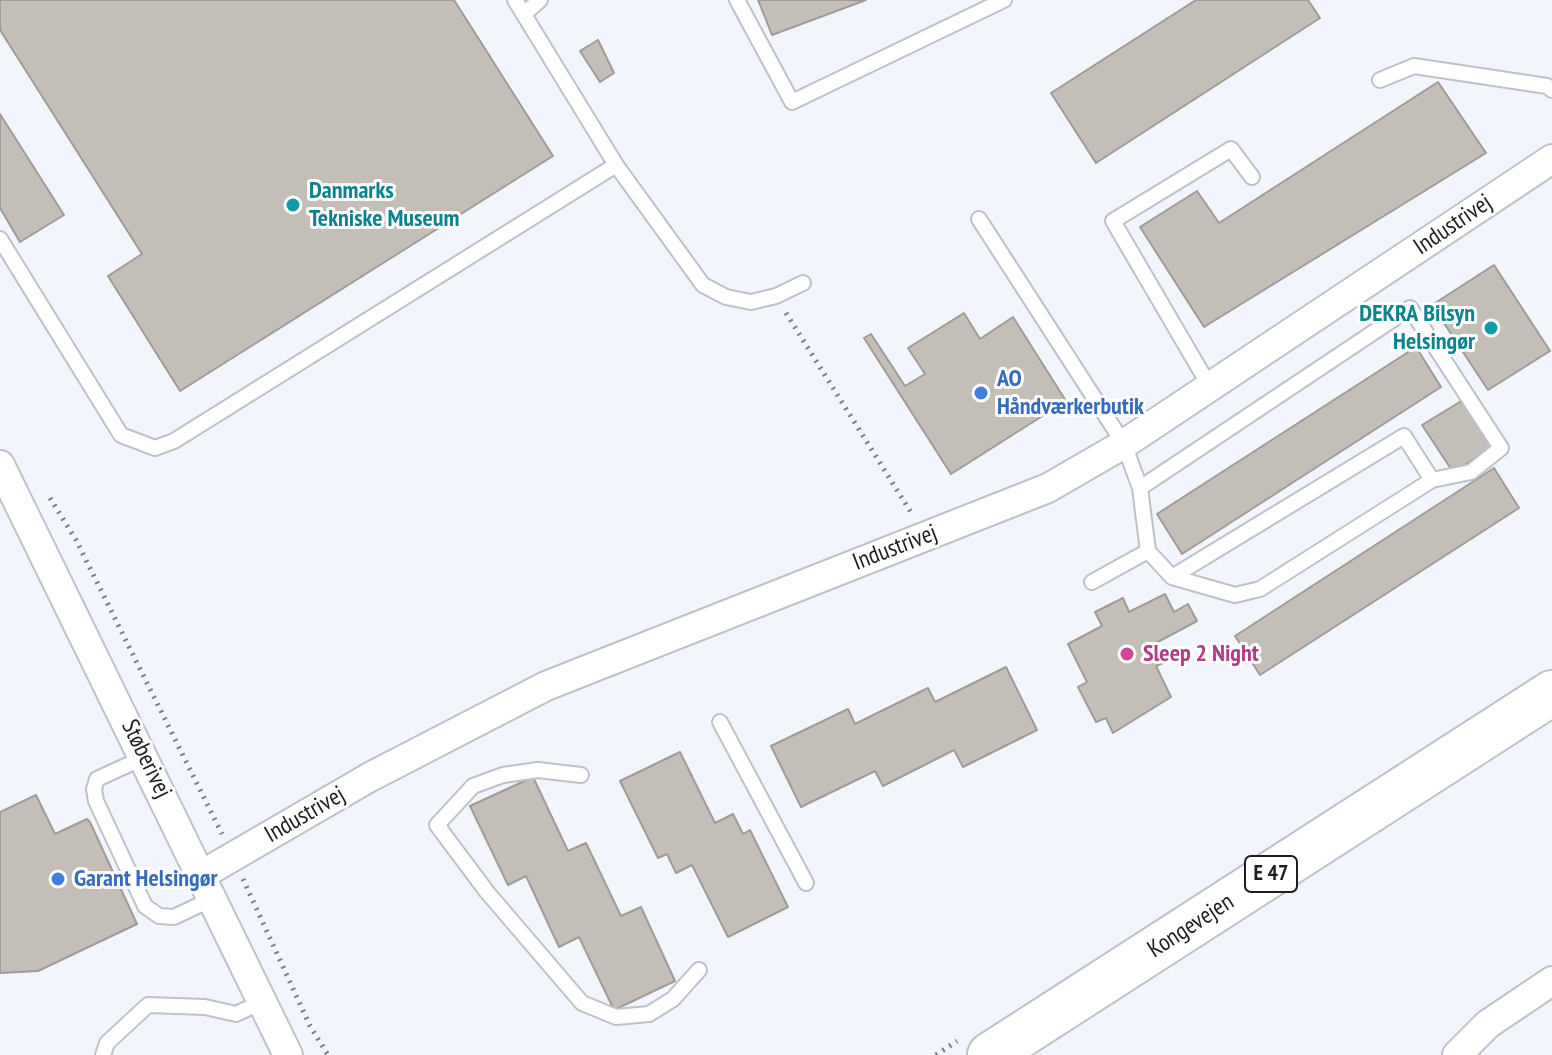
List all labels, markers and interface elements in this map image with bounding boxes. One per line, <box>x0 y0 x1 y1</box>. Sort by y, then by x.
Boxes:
place label: Danmarks Tekniske Museum <box>309 177 459 233</box>
street label: Industrivej <box>1409 189 1497 261</box>
marker: Danmarks Tekniske Museum <box>284 196 302 214</box>
place label: DEKRA Bilsyn Helsingør <box>1359 300 1475 356</box>
marker: DEKRA Bilsyn Helsingør <box>1482 319 1500 337</box>
place label: AO Håndværkerbutik <box>997 365 1144 421</box>
marker: AO Håndværkerbutik <box>972 384 990 402</box>
street label: Industrivej <box>849 519 941 577</box>
place label: Sleep 2 Night <box>1143 640 1259 668</box>
marker: Sleep 2 Night <box>1118 645 1136 663</box>
street label: Støberivej <box>115 715 177 803</box>
street label: Industrivej <box>260 781 350 849</box>
road number: E 47 <box>1245 856 1297 892</box>
place label: Garant Helsingør <box>74 865 217 893</box>
marker: Garant Helsingør <box>49 870 67 888</box>
street label: Kongevejen <box>1143 888 1239 964</box>

